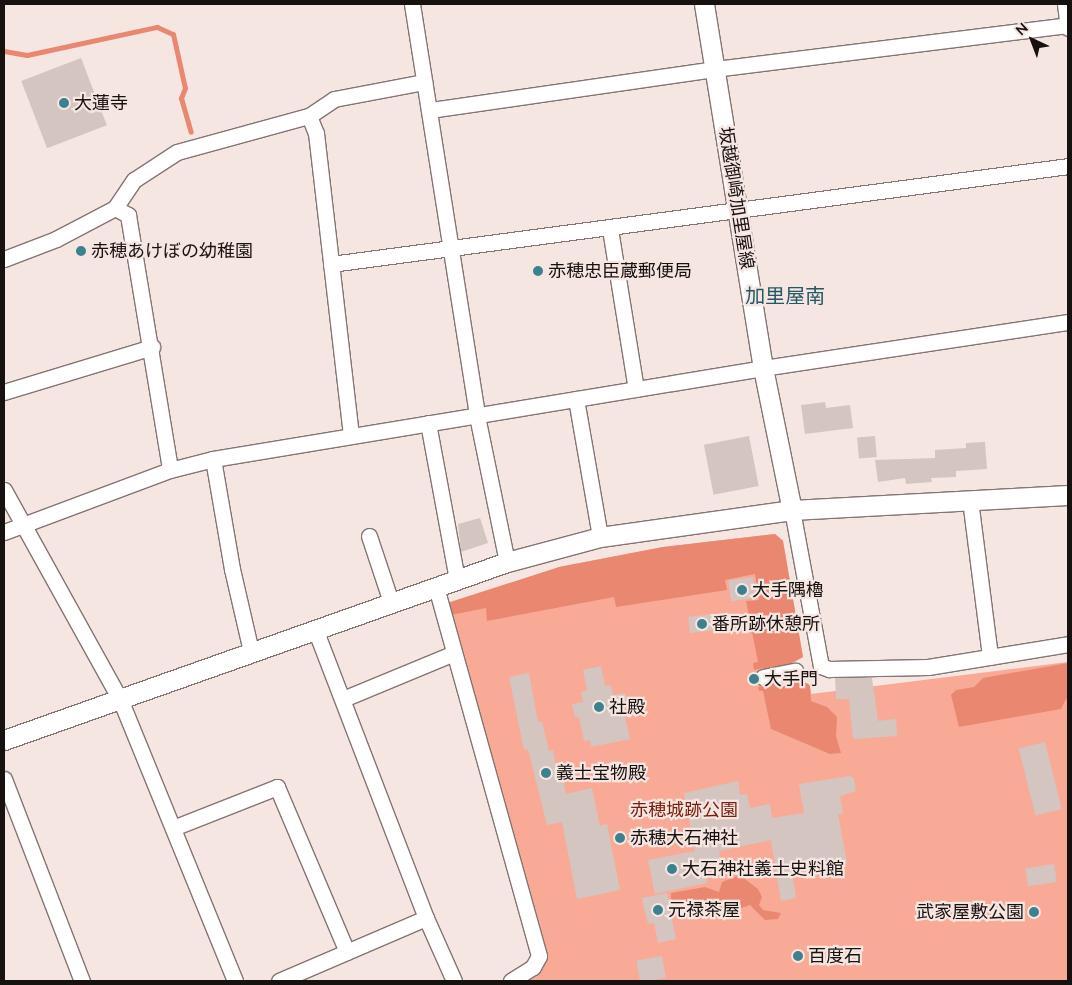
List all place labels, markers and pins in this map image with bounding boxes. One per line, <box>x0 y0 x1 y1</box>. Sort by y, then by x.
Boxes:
place label: 大蓮寺 <box>74 92 128 114</box>
marker: 大蓮寺 <box>58 97 70 109</box>
place label: 赤穂あけぼの幼稚園 <box>91 240 253 262</box>
marker: 赤穂あけぼの幼稚園 <box>75 245 87 257</box>
place label: 赤穂忠臣蔵郵便局 <box>548 260 692 282</box>
marker: 赤穂忠臣蔵郵便局 <box>532 265 544 277</box>
place label: 大手隅櫓 <box>752 579 824 601</box>
marker: 大手隅櫓 <box>736 584 748 596</box>
place label: 番所跡休憩所 <box>712 613 820 635</box>
marker: 番所跡休憩所 <box>696 618 708 630</box>
place label: 大手門 <box>764 668 818 690</box>
marker: 大手門 <box>748 673 760 685</box>
place label: 社殿 <box>609 696 645 718</box>
marker: 社殿 <box>593 701 605 713</box>
place label: 義士宝物殿 <box>556 762 646 784</box>
marker: 義士宝物殿 <box>540 767 552 779</box>
place label: 赤穂大石神社 <box>630 827 738 849</box>
marker: 赤穂大石神社 <box>614 832 626 844</box>
place label: 大石神社義士史料館 <box>682 858 844 880</box>
marker: 大石神社義士史料館 <box>666 863 678 875</box>
place label: 元禄茶屋 <box>668 899 740 921</box>
place label: 武家屋敷公園 <box>916 901 1024 923</box>
marker: 元禄茶屋 <box>652 904 664 916</box>
marker: 武家屋敷公園 <box>1028 906 1040 918</box>
place label: 百度石 <box>808 945 862 967</box>
marker: 百度石 <box>792 950 804 962</box>

